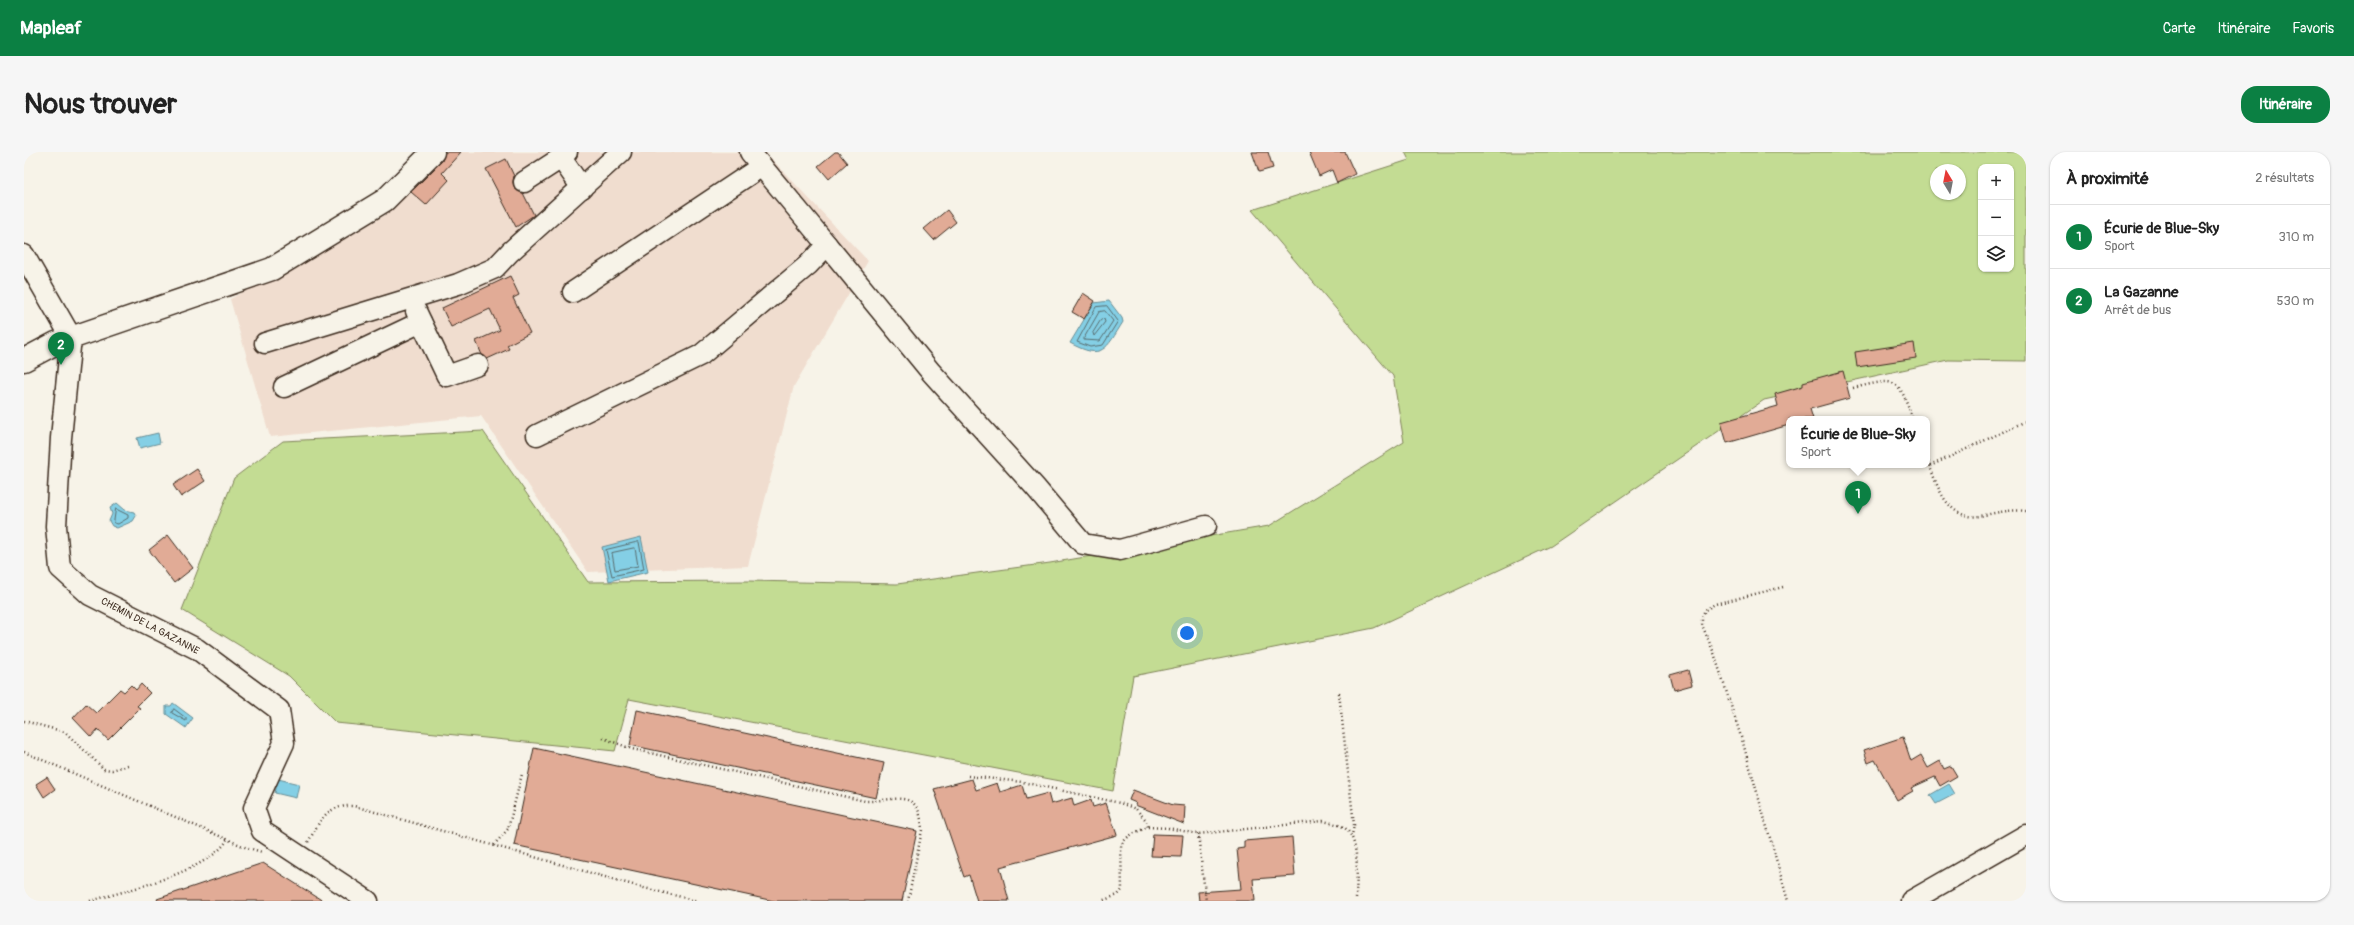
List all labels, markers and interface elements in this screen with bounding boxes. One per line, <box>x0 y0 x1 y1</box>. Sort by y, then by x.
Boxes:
text: Mapleaf <box>20 16 82 40</box>
text: Carte <box>2163 20 2195 37</box>
text: Itinéraire <box>2217 20 2270 37</box>
text: Favoris <box>2292 20 2334 37</box>
button: Itinéraire <box>2241 86 2330 123</box>
text: Nous trouver <box>24 87 177 122</box>
north arrow <box>1930 164 1966 200</box>
map controls <box>1978 164 2014 272</box>
button: + <box>1978 164 2014 200</box>
text: À proximité <box>2066 168 2149 189</box>
text: 2 résultats <box>2255 170 2314 186</box>
button: − <box>1978 200 2014 236</box>
text: Écurie de Blue-Sky <box>2104 219 2219 238</box>
text: 1 <box>2076 229 2082 245</box>
text: 310 m <box>2278 229 2314 245</box>
button: layers <box>1978 236 2014 272</box>
text: Sport <box>2104 238 2135 254</box>
text: La Gazanne <box>2104 283 2178 302</box>
text: 2 <box>2075 293 2083 309</box>
text: 530 m <box>2276 293 2314 309</box>
text: Arrêt de bus <box>2104 302 2171 318</box>
pin: 2 <box>48 332 74 365</box>
popup <box>1786 416 1930 468</box>
text: Écurie de Blue-Sky <box>1800 425 1916 444</box>
text: Sport <box>1800 444 1831 460</box>
pin: 1 <box>1845 481 1871 514</box>
street label: CHEMIN DE LA GAZANNE <box>99 595 201 657</box>
your location <box>1177 623 1197 643</box>

